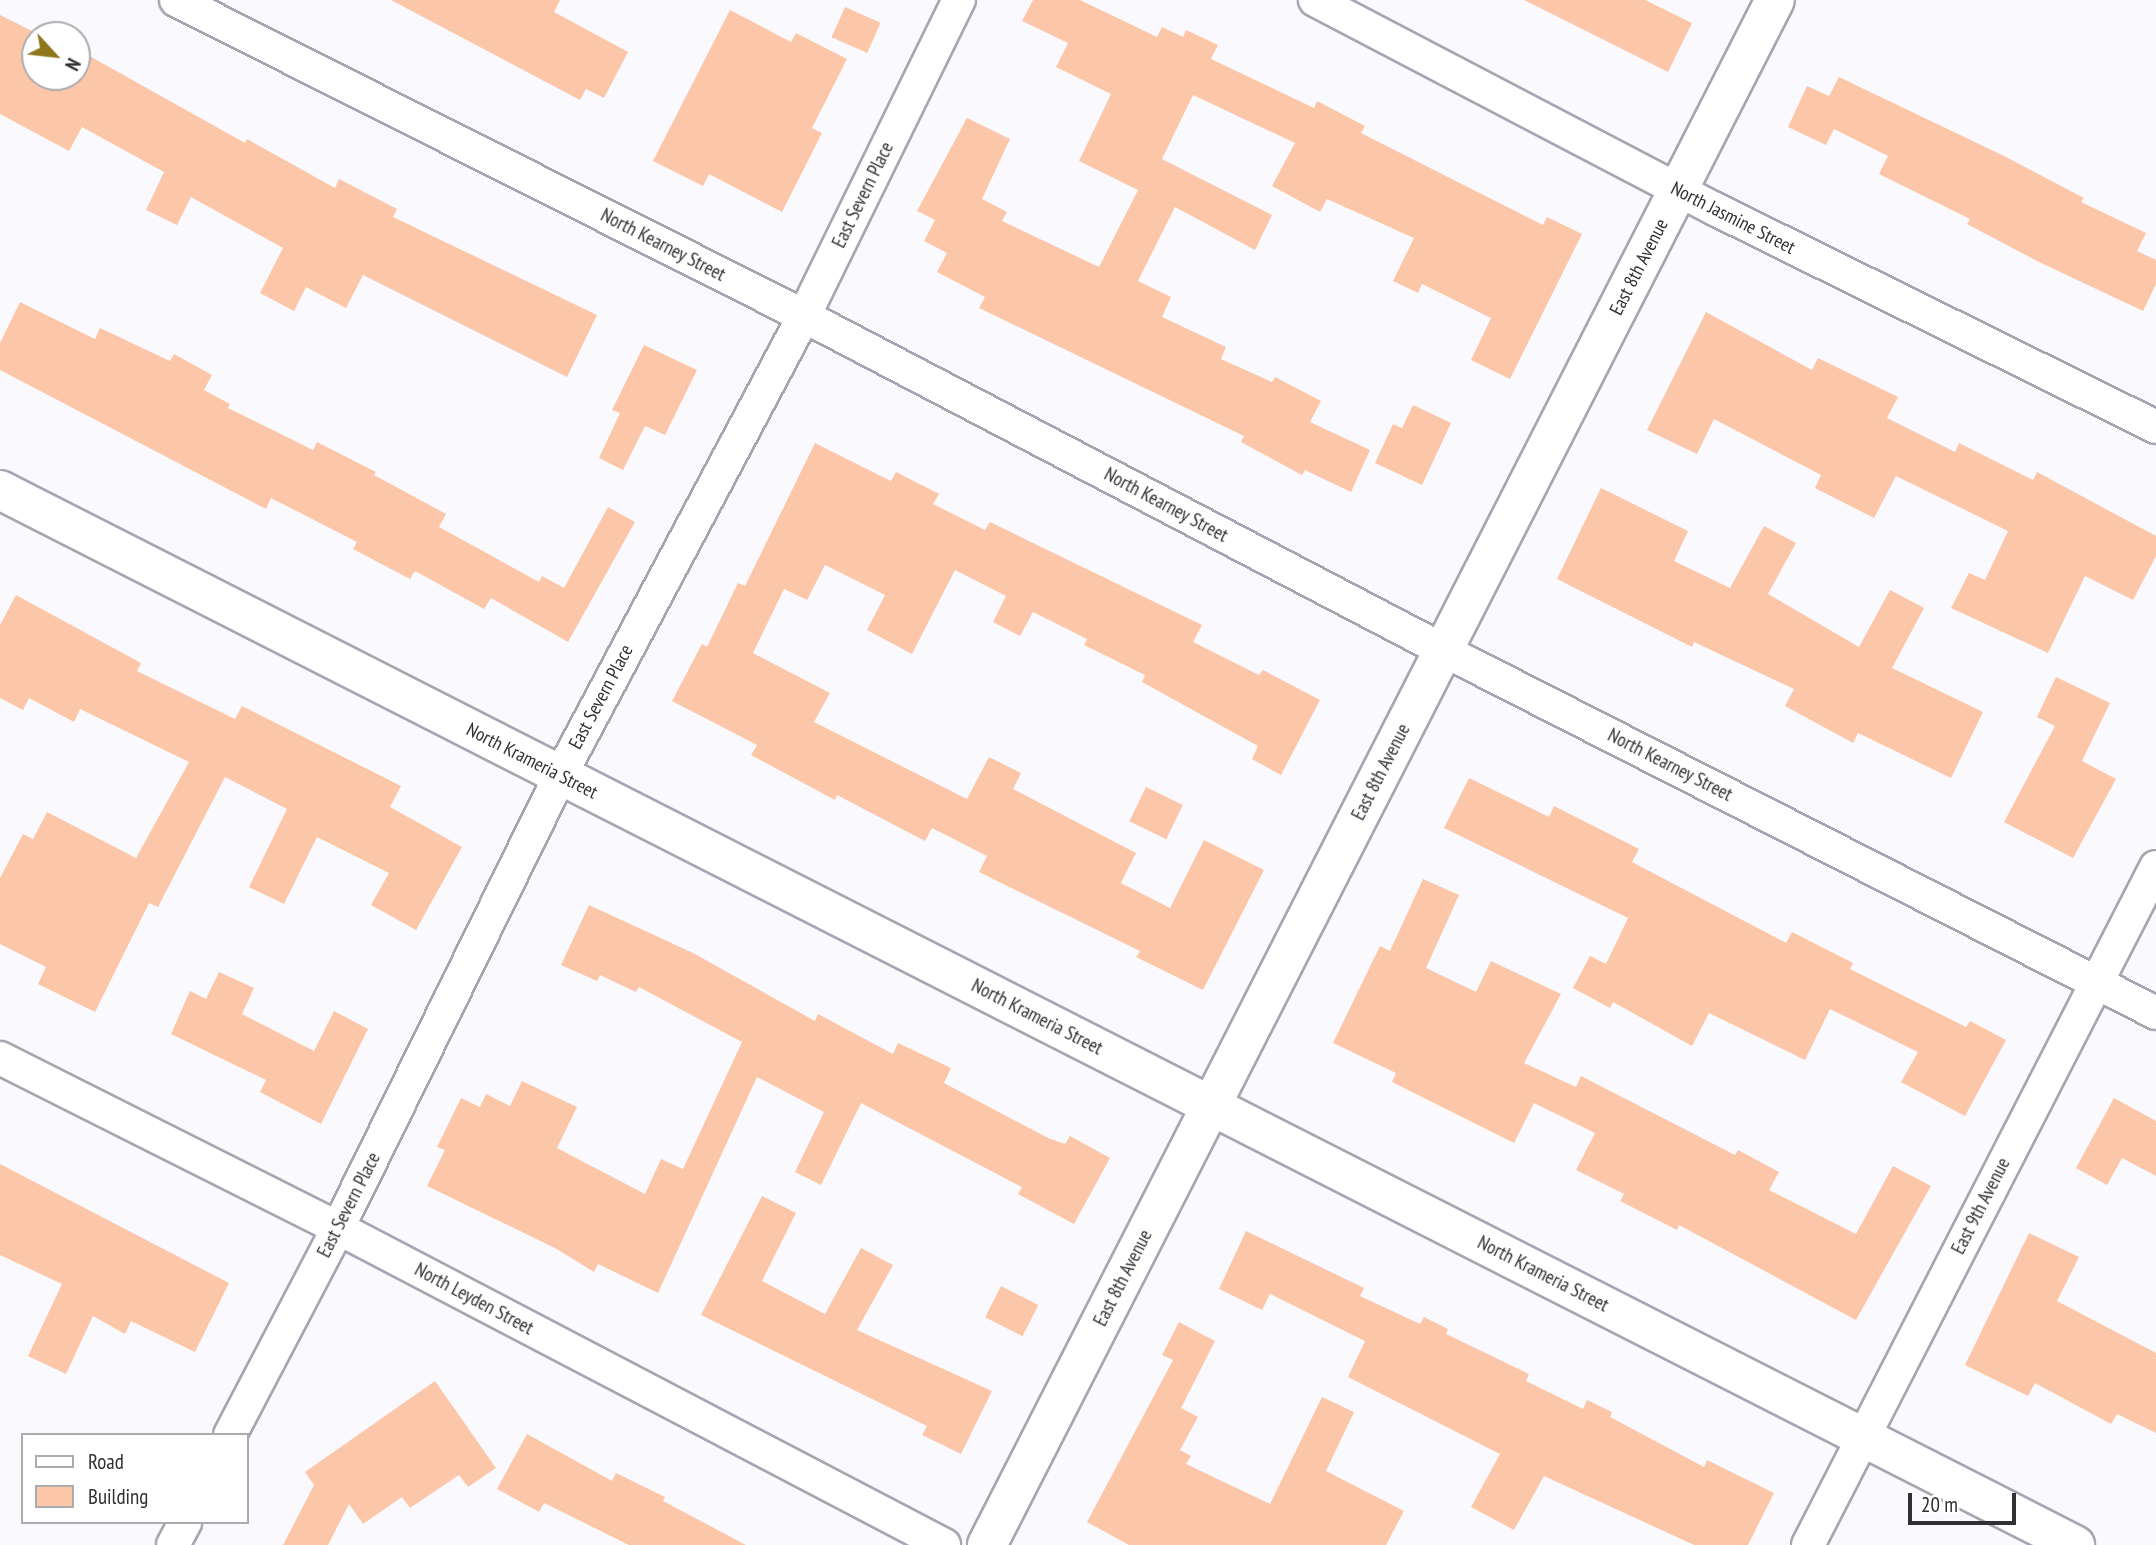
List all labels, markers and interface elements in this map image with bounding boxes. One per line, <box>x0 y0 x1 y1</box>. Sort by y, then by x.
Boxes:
north arrow <box>21 21 91 91</box>
text: N <box>60 55 86 75</box>
street label: East Severn Place <box>828 138 898 252</box>
street label: North Jasmine Street <box>1667 177 1799 259</box>
street label: North Kearney Street <box>597 204 729 286</box>
street label: East 8th Avenue <box>1605 215 1673 319</box>
street label: North Kearney Street <box>1100 463 1232 547</box>
street label: East Severn Place <box>564 641 638 753</box>
street label: North Krameria Street <box>463 718 601 804</box>
street label: East 8th Avenue <box>1347 720 1415 824</box>
street label: North Kearney Street <box>1604 724 1736 806</box>
street label: North Krameria Street <box>968 974 1106 1060</box>
street label: East Severn Place <box>313 1149 385 1261</box>
street label: East 9th Avenue <box>1947 1154 2015 1258</box>
street label: East 8th Avenue <box>1089 1226 1157 1330</box>
street label: North Krameria Street <box>1474 1231 1612 1317</box>
street label: North Leyden Street <box>411 1258 537 1340</box>
legend <box>21 1433 248 1524</box>
text: Road <box>88 1448 124 1475</box>
scale bar <box>1911 1478 2020 1522</box>
text: Building <box>88 1483 148 1510</box>
text: 20 m <box>1921 1491 1958 1518</box>

